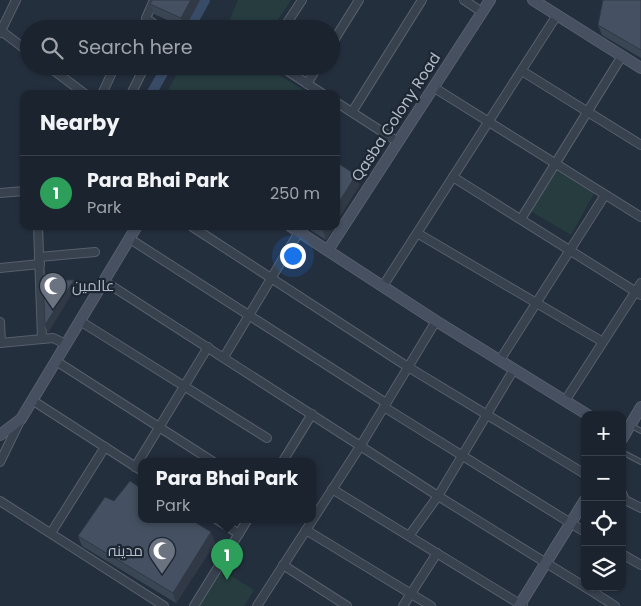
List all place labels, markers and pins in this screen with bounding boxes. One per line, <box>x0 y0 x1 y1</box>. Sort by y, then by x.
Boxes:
mosque icon: عالمین <box>38 271 68 310</box>
place label: عالمین <box>72 275 114 296</box>
mosque icon: مدینہ <box>147 536 177 575</box>
pin: 1 <box>211 539 243 580</box>
place label: مدینہ <box>108 540 143 561</box>

